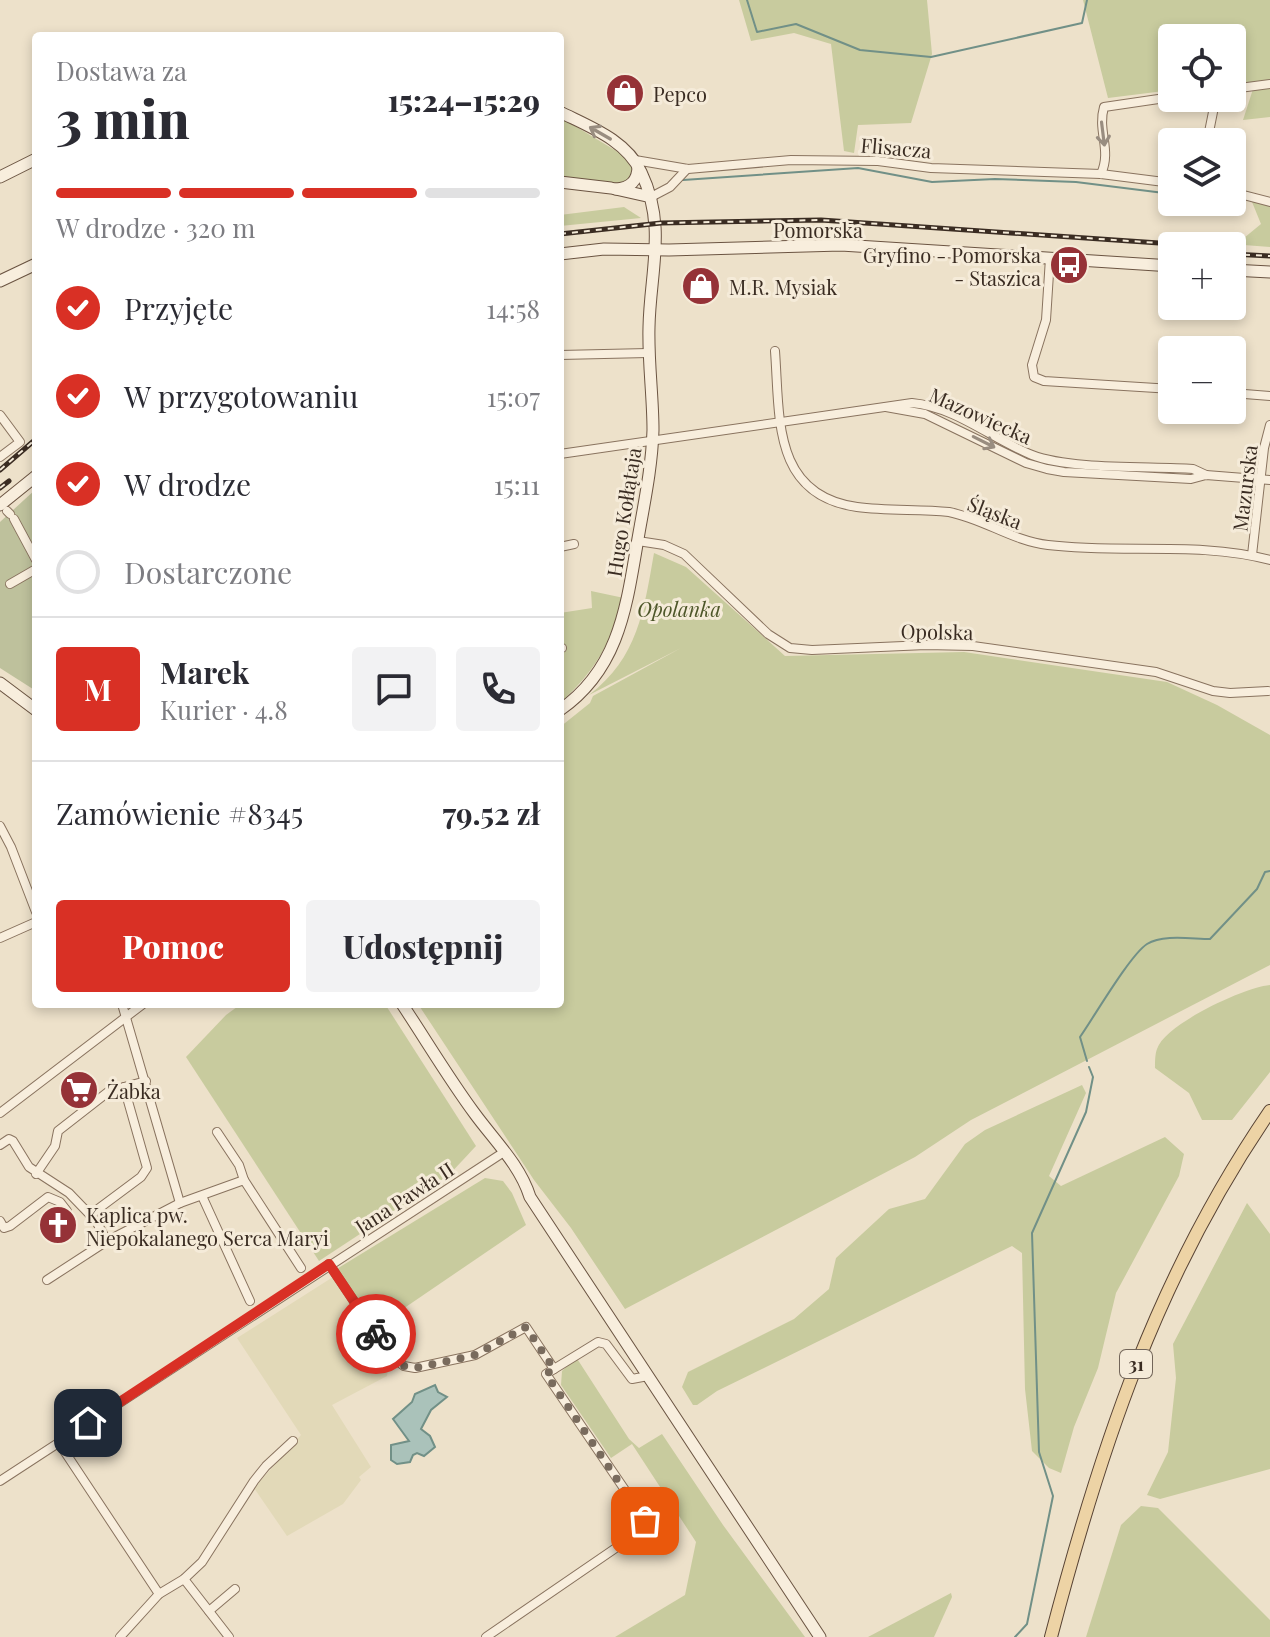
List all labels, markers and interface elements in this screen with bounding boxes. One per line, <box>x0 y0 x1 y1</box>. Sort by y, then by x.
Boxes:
map controls <box>1158 24 1246 424</box>
button: locate <box>1158 24 1246 112</box>
text: Dostawa za <box>56 53 187 88</box>
shop icon: Pepco <box>604 72 646 114</box>
text: 15:24–15:29 <box>388 80 540 120</box>
place label: Pepco <box>653 80 707 107</box>
text: 3 min <box>56 83 190 152</box>
one-way arrow <box>1096 120 1111 147</box>
one-way arrow <box>588 125 612 140</box>
button: layers <box>1158 128 1246 216</box>
street label: Flisacza <box>859 130 933 164</box>
text: W drodze · 320 m <box>56 210 255 245</box>
street label: Pomorska <box>773 216 863 243</box>
button: + <box>1158 232 1246 320</box>
place label: Gryfino - Pomorska - Staszica <box>863 241 1041 291</box>
bus stop icon: Gryfino - Pomorska - Staszica <box>1048 244 1090 286</box>
shop icon: M.R. Mysiak <box>680 265 722 307</box>
place label: M.R. Mysiak <box>729 273 837 300</box>
icon: check <box>56 286 100 330</box>
text: Przyjęte <box>124 288 233 328</box>
text: 14:58 <box>486 291 540 326</box>
button: − <box>1158 336 1246 424</box>
icon: check <box>56 374 100 418</box>
text: W przygotowaniu <box>124 376 358 416</box>
text: 15:07 <box>487 379 540 414</box>
street label: Mazowiecka <box>925 380 1037 450</box>
one-way arrow <box>972 435 996 450</box>
street label: Mazurska <box>1225 443 1263 533</box>
street label: Hugo Kołłątaja <box>599 445 647 579</box>
icon: check <box>56 462 100 506</box>
text: W drodze <box>124 464 251 504</box>
text: 15:11 <box>494 467 540 502</box>
street label: Śląska <box>964 489 1026 535</box>
text: Dostarczone <box>124 552 292 592</box>
park label: Opolanka <box>637 595 721 622</box>
street label: Opolska <box>900 617 974 645</box>
button: chat <box>352 647 436 731</box>
button: phone <box>456 647 540 731</box>
text: Marek <box>160 652 249 692</box>
text: M <box>84 669 112 709</box>
text: Kurier · 4.8 <box>160 692 288 727</box>
text: Zamówienie #8345 <box>56 793 303 833</box>
text: 79.52 zł <box>442 793 540 833</box>
button: Pomoc <box>56 900 290 992</box>
button: Udostępnij <box>306 900 540 992</box>
supermarket icon: Żabka <box>58 1069 100 1111</box>
place label: Żabka <box>107 1077 161 1104</box>
street label: Jana Pawła II <box>348 1155 459 1240</box>
place label: Kaplica pw. Niepokalanego Serca Maryi <box>86 1201 329 1251</box>
church icon: Kaplica pw. Niepokalanego Serca Maryi <box>37 1204 79 1246</box>
courier <box>336 1294 416 1374</box>
icon: bike <box>354 1312 398 1356</box>
road number: 31 <box>1120 1350 1152 1378</box>
pin <box>54 1389 122 1457</box>
icon: home <box>66 1401 110 1445</box>
pin <box>611 1487 679 1555</box>
icon: bag <box>623 1499 667 1543</box>

